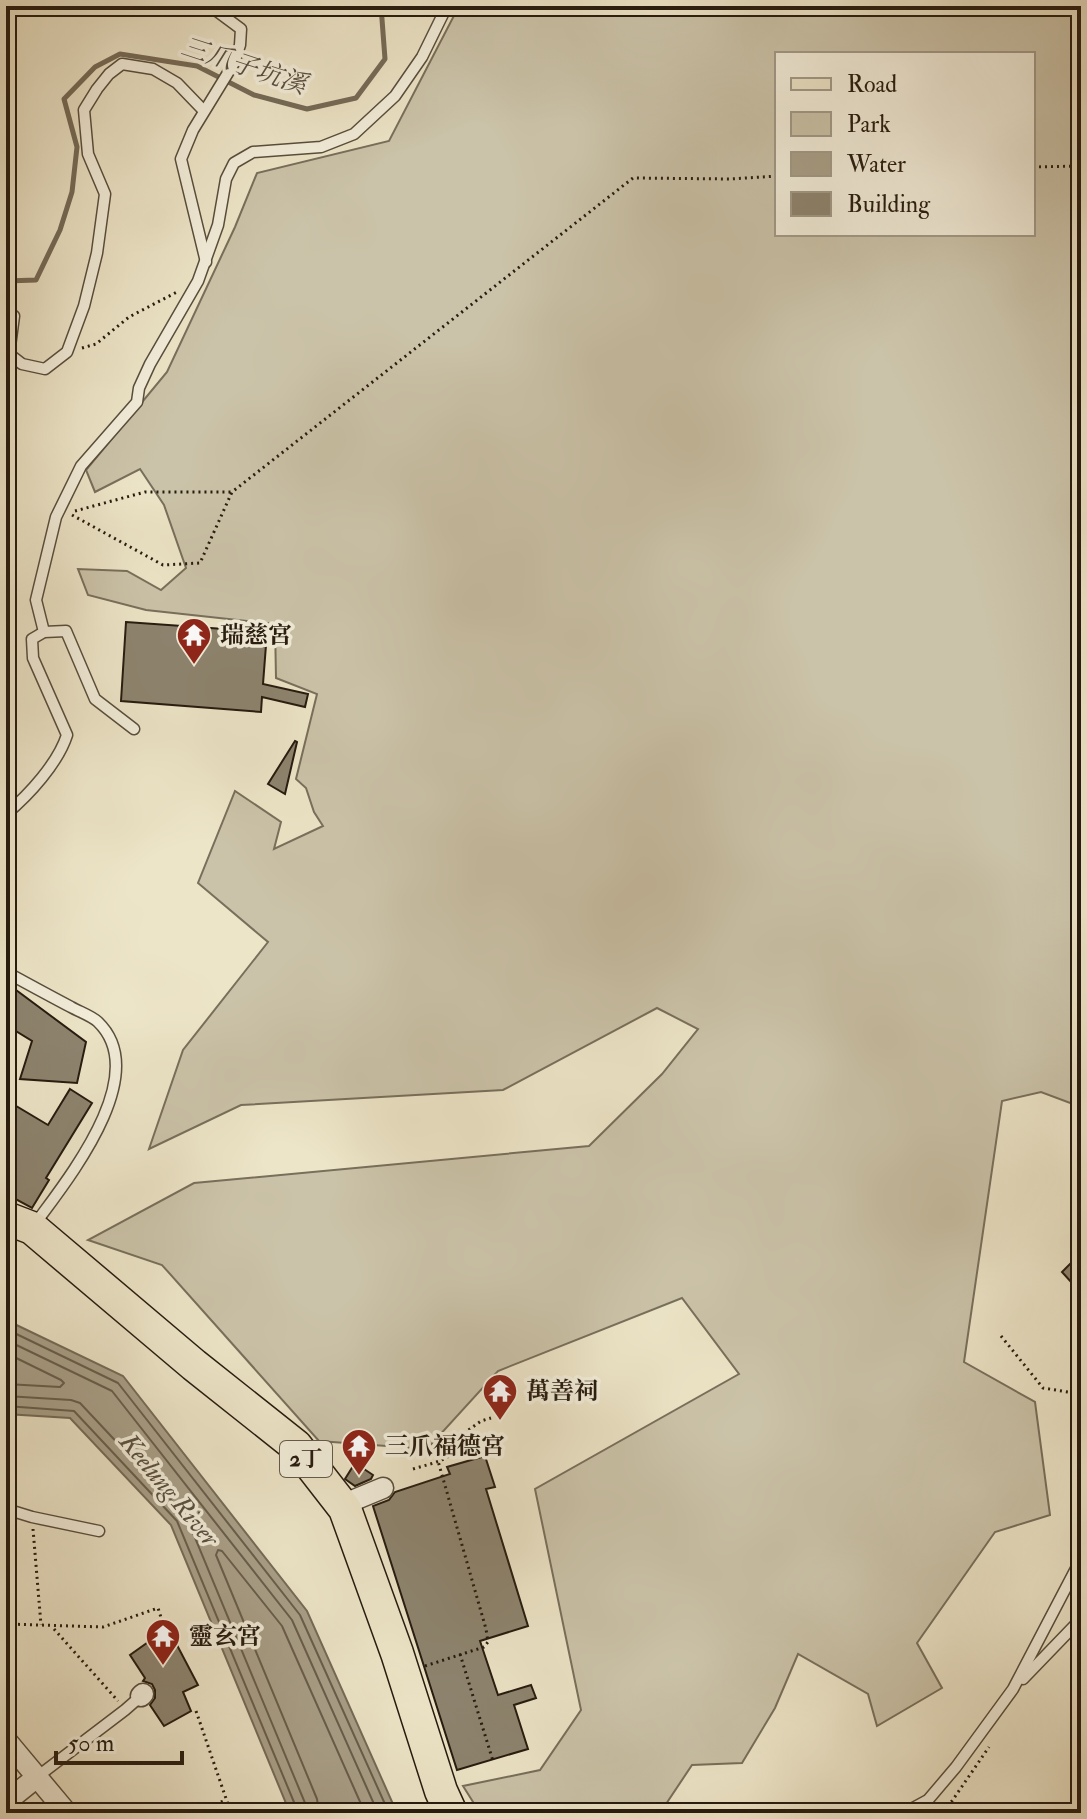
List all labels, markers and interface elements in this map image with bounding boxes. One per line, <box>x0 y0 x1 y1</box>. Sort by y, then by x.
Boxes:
water label: 三爪子坑溪 <box>177 31 314 102</box>
legend <box>775 52 1035 236</box>
text: Road <box>847 69 897 100</box>
text: Park <box>847 109 891 140</box>
text: Water <box>846 149 906 180</box>
text: Building <box>847 189 931 220</box>
temple icon: 瑞慈宮 <box>175 616 213 666</box>
place label: 瑞慈宮 <box>220 620 292 651</box>
temple icon: 萬善祠 <box>481 1372 519 1422</box>
place label: 萬善祠 <box>526 1376 598 1407</box>
water label: Keelung River <box>111 1425 227 1554</box>
temple icon: 三爪福德宮 <box>340 1427 378 1477</box>
place label: 三爪福德宮 <box>385 1431 505 1462</box>
road number: 2丁 <box>280 1441 332 1477</box>
temple icon: 靈玄宮 <box>144 1617 182 1667</box>
place label: 靈玄宮 <box>189 1621 261 1652</box>
scale bar <box>56 1715 182 1765</box>
text: 50 m <box>68 1728 115 1759</box>

